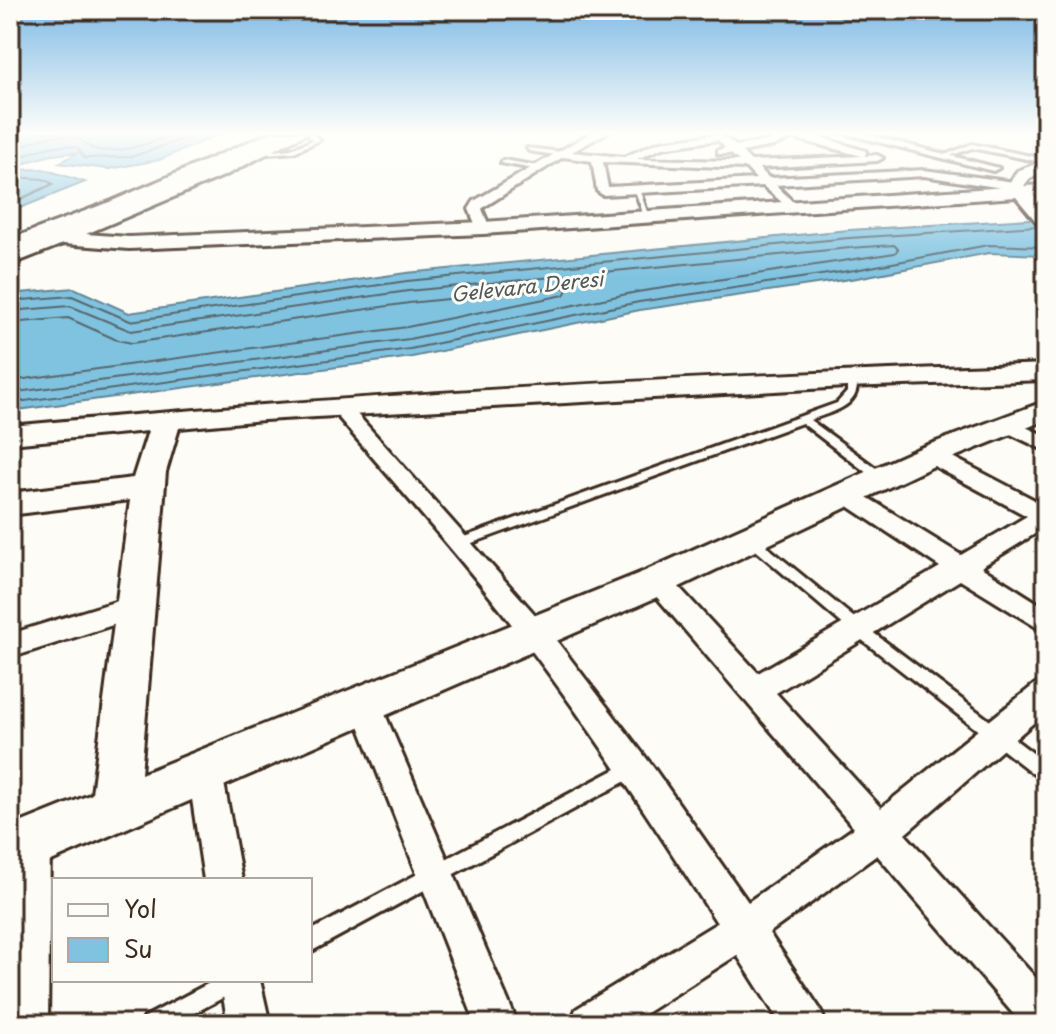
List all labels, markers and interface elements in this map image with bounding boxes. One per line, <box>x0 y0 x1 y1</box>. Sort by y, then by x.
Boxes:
water label: Gelevara Deresi <box>449 263 608 309</box>
legend <box>52 878 312 982</box>
text: Yol <box>124 890 157 926</box>
text: Su <box>124 930 153 966</box>

